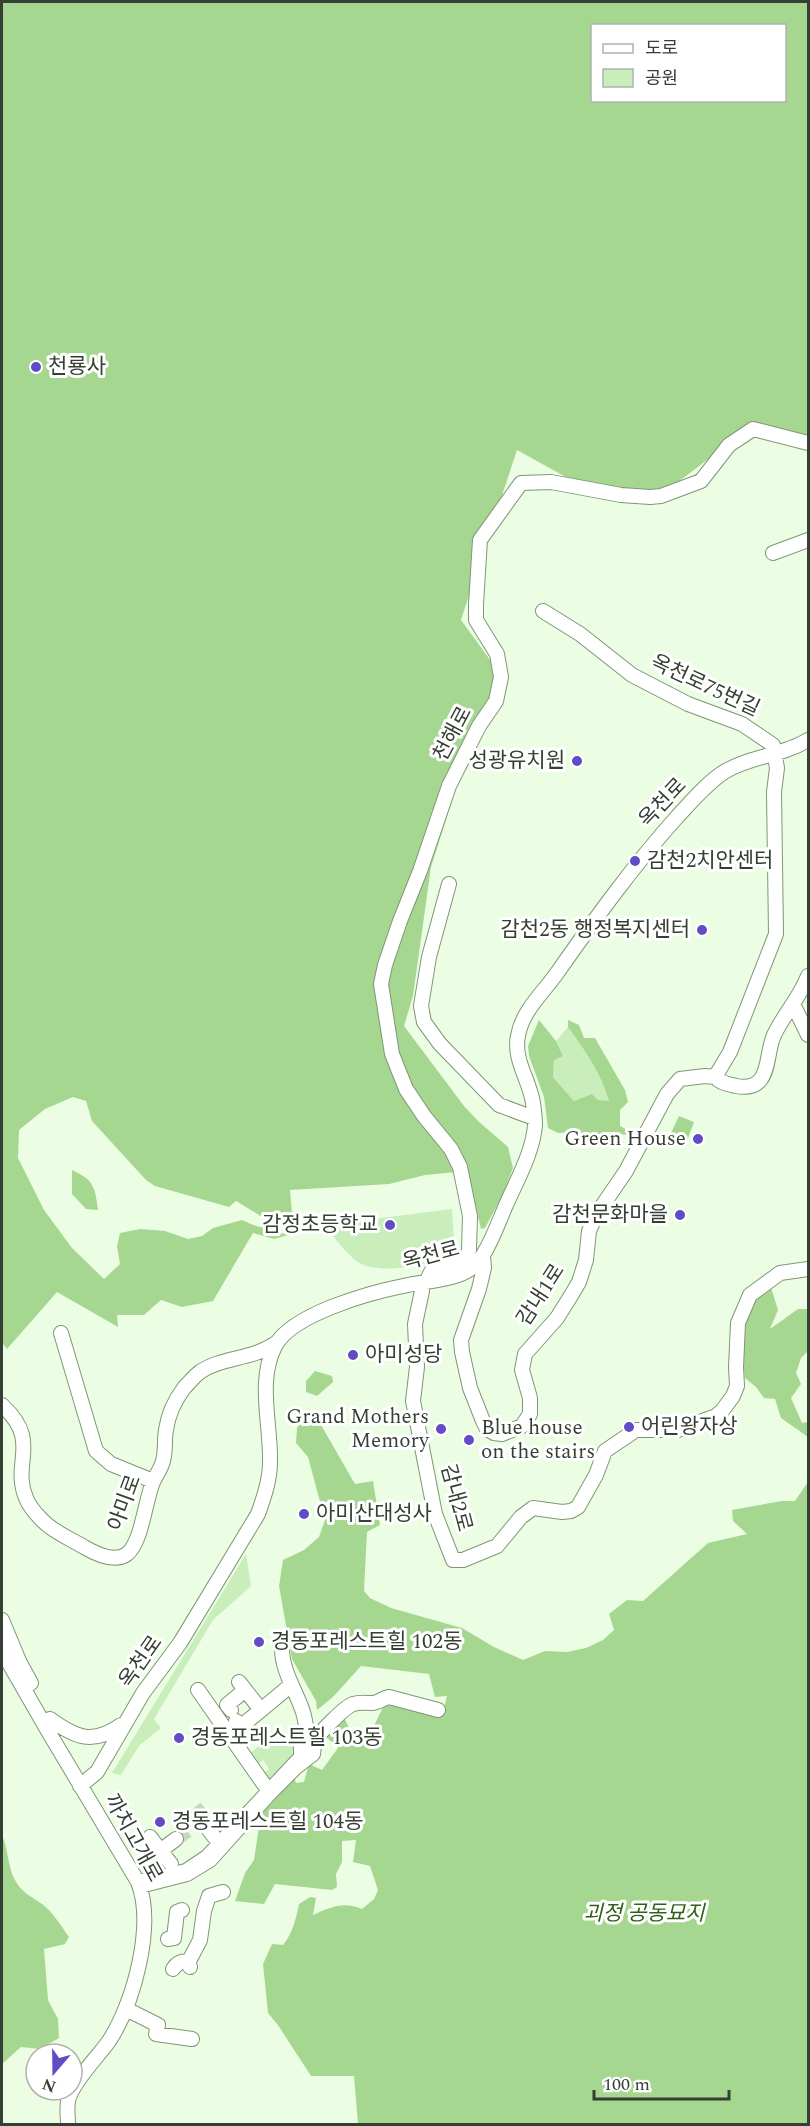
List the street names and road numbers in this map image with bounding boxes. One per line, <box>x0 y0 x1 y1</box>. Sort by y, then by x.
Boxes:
street label: 옥천로75번길 <box>645 647 765 725</box>
street label: 천해로 <box>425 701 481 767</box>
street label: 옥천로 <box>632 771 694 835</box>
street label: 옥천로 <box>399 1233 463 1279</box>
street label: 감내1로 <box>509 1258 573 1332</box>
street label: 감내2로 <box>432 1461 480 1535</box>
street label: 아미로 <box>100 1470 150 1536</box>
street label: 옥천로 <box>111 1629 171 1695</box>
street label: 까치고개로 <box>96 1788 170 1888</box>

